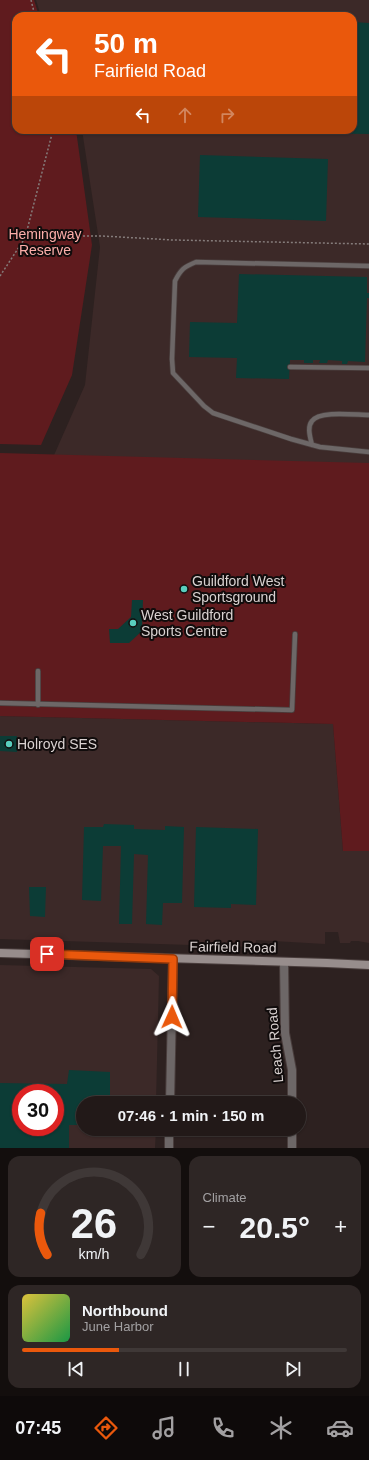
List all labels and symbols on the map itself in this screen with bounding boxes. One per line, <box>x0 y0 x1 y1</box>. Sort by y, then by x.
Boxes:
park label: Hemingway Reserve <box>8 226 82 258</box>
place label: Guildford West Sportsground <box>192 573 284 605</box>
marker: Guildford West Sportsground <box>179 584 189 594</box>
place label: West Guildford Sports Centre <box>141 607 233 639</box>
marker: West Guildford Sports Centre <box>128 618 138 628</box>
place label: Holroyd SES <box>17 736 97 752</box>
marker: Holroyd SES <box>4 739 14 749</box>
pin <box>30 937 64 971</box>
street label: Fairfield Road <box>189 938 277 956</box>
position arrow <box>151 996 193 1038</box>
street label: Leach Road <box>264 1007 286 1083</box>
speed limit sign: 30 <box>12 1084 64 1136</box>

